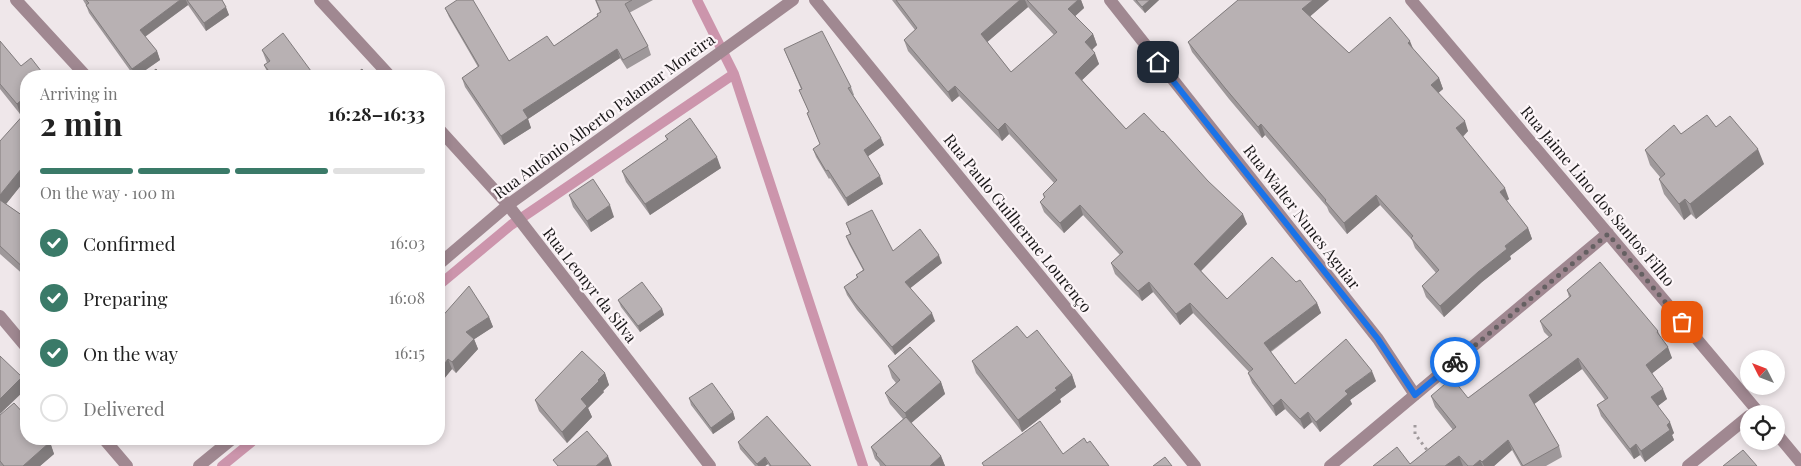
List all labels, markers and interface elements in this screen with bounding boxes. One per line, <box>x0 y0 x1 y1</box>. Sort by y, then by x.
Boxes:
street label: Rua Antônio Alberto Palamar Moreira <box>489 28 719 203</box>
pin <box>1137 41 1179 83</box>
icon: home <box>1144 48 1172 76</box>
text: Arriving in <box>40 83 118 104</box>
text: 16:28–16:33 <box>328 100 425 126</box>
text: 2 min <box>40 101 123 144</box>
street label: Rua Jaime Lino dos Santos Filho <box>1517 101 1680 290</box>
street label: Rua Paulo Guilherme Lourenço <box>940 129 1097 317</box>
street label: Rua Walter Nunes Aguiar <box>1239 140 1365 293</box>
text: On the way · 100 m <box>40 182 175 203</box>
street label: Rua Leonyr da Silva <box>539 223 642 347</box>
icon: check <box>40 229 68 257</box>
text: Confirmed <box>83 230 176 256</box>
text: 16:03 <box>390 232 425 253</box>
icon: check <box>40 284 68 312</box>
text: Preparing <box>83 285 168 311</box>
text: 16:08 <box>389 287 425 308</box>
pin <box>1661 301 1703 343</box>
icon: bag <box>1668 308 1696 336</box>
courier <box>1430 337 1480 387</box>
icon: check <box>40 339 68 367</box>
text: On the way <box>83 340 178 366</box>
text: 16:15 <box>394 342 425 363</box>
icon: bike <box>1441 348 1469 376</box>
north arrow <box>1740 350 1785 395</box>
map controls <box>1740 350 1785 450</box>
text: Delivered <box>83 395 165 421</box>
button: locate <box>1740 405 1785 450</box>

